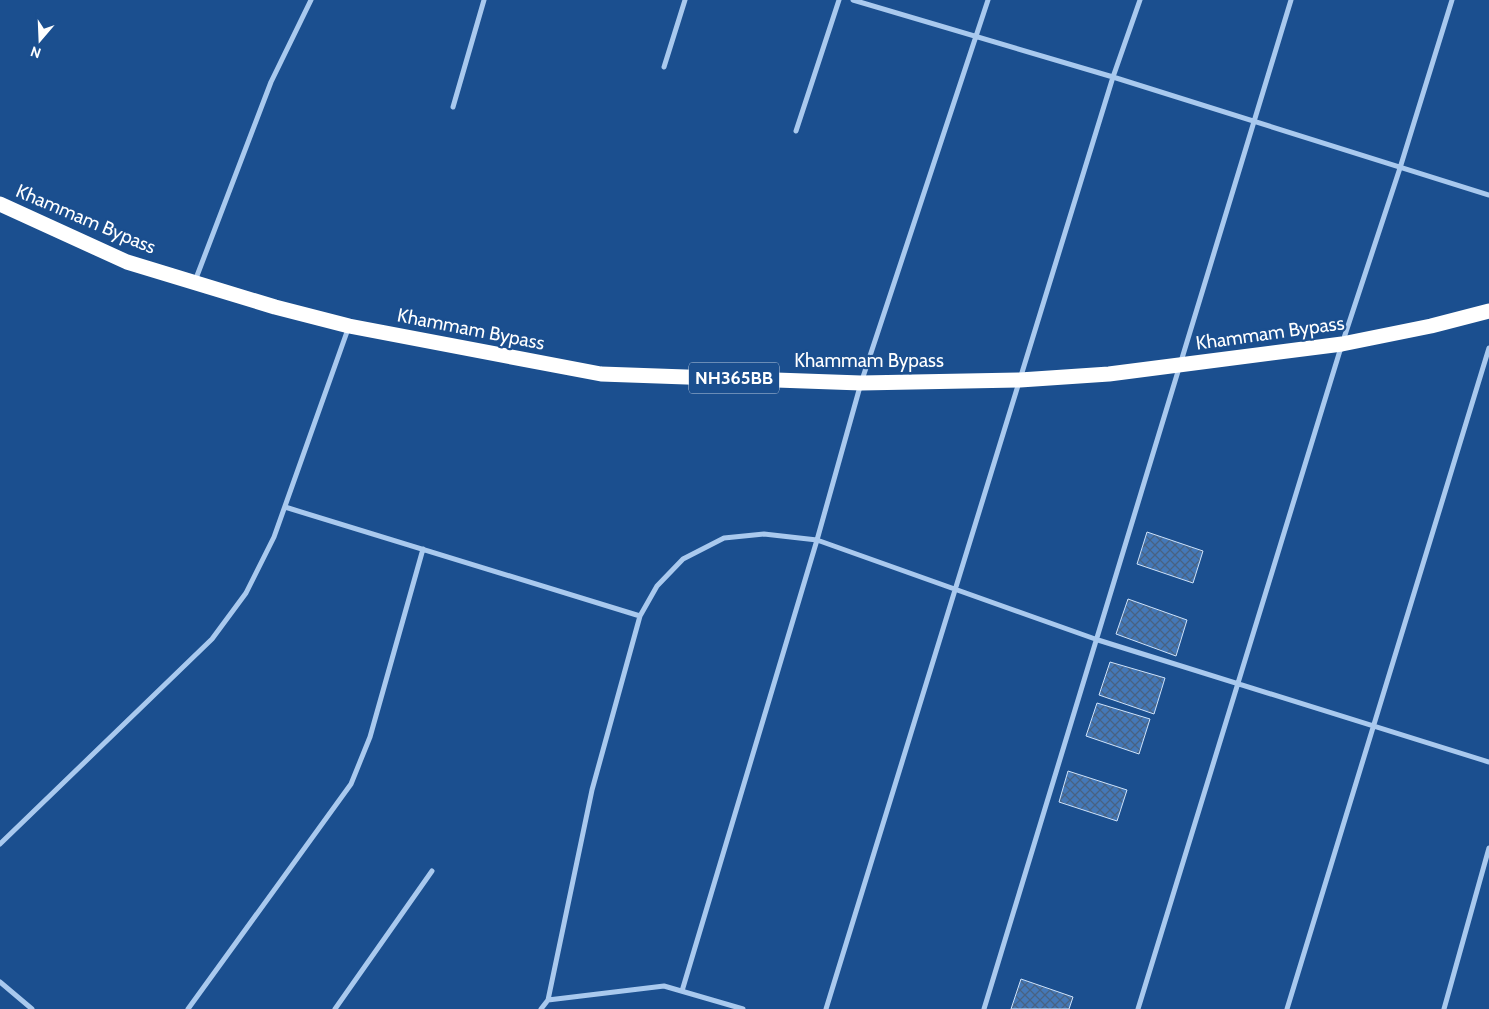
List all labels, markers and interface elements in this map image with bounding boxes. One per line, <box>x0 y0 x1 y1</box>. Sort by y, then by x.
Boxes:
north arrow <box>15 15 65 65</box>
text: N <box>28 42 43 62</box>
street label: Khammam Bypass <box>13 179 159 259</box>
street label: Khammam Bypass <box>395 303 547 355</box>
street label: Khammam Bypass <box>1194 311 1346 355</box>
street label: Khammam Bypass <box>794 349 944 372</box>
road number: NH365BB <box>689 362 779 393</box>

